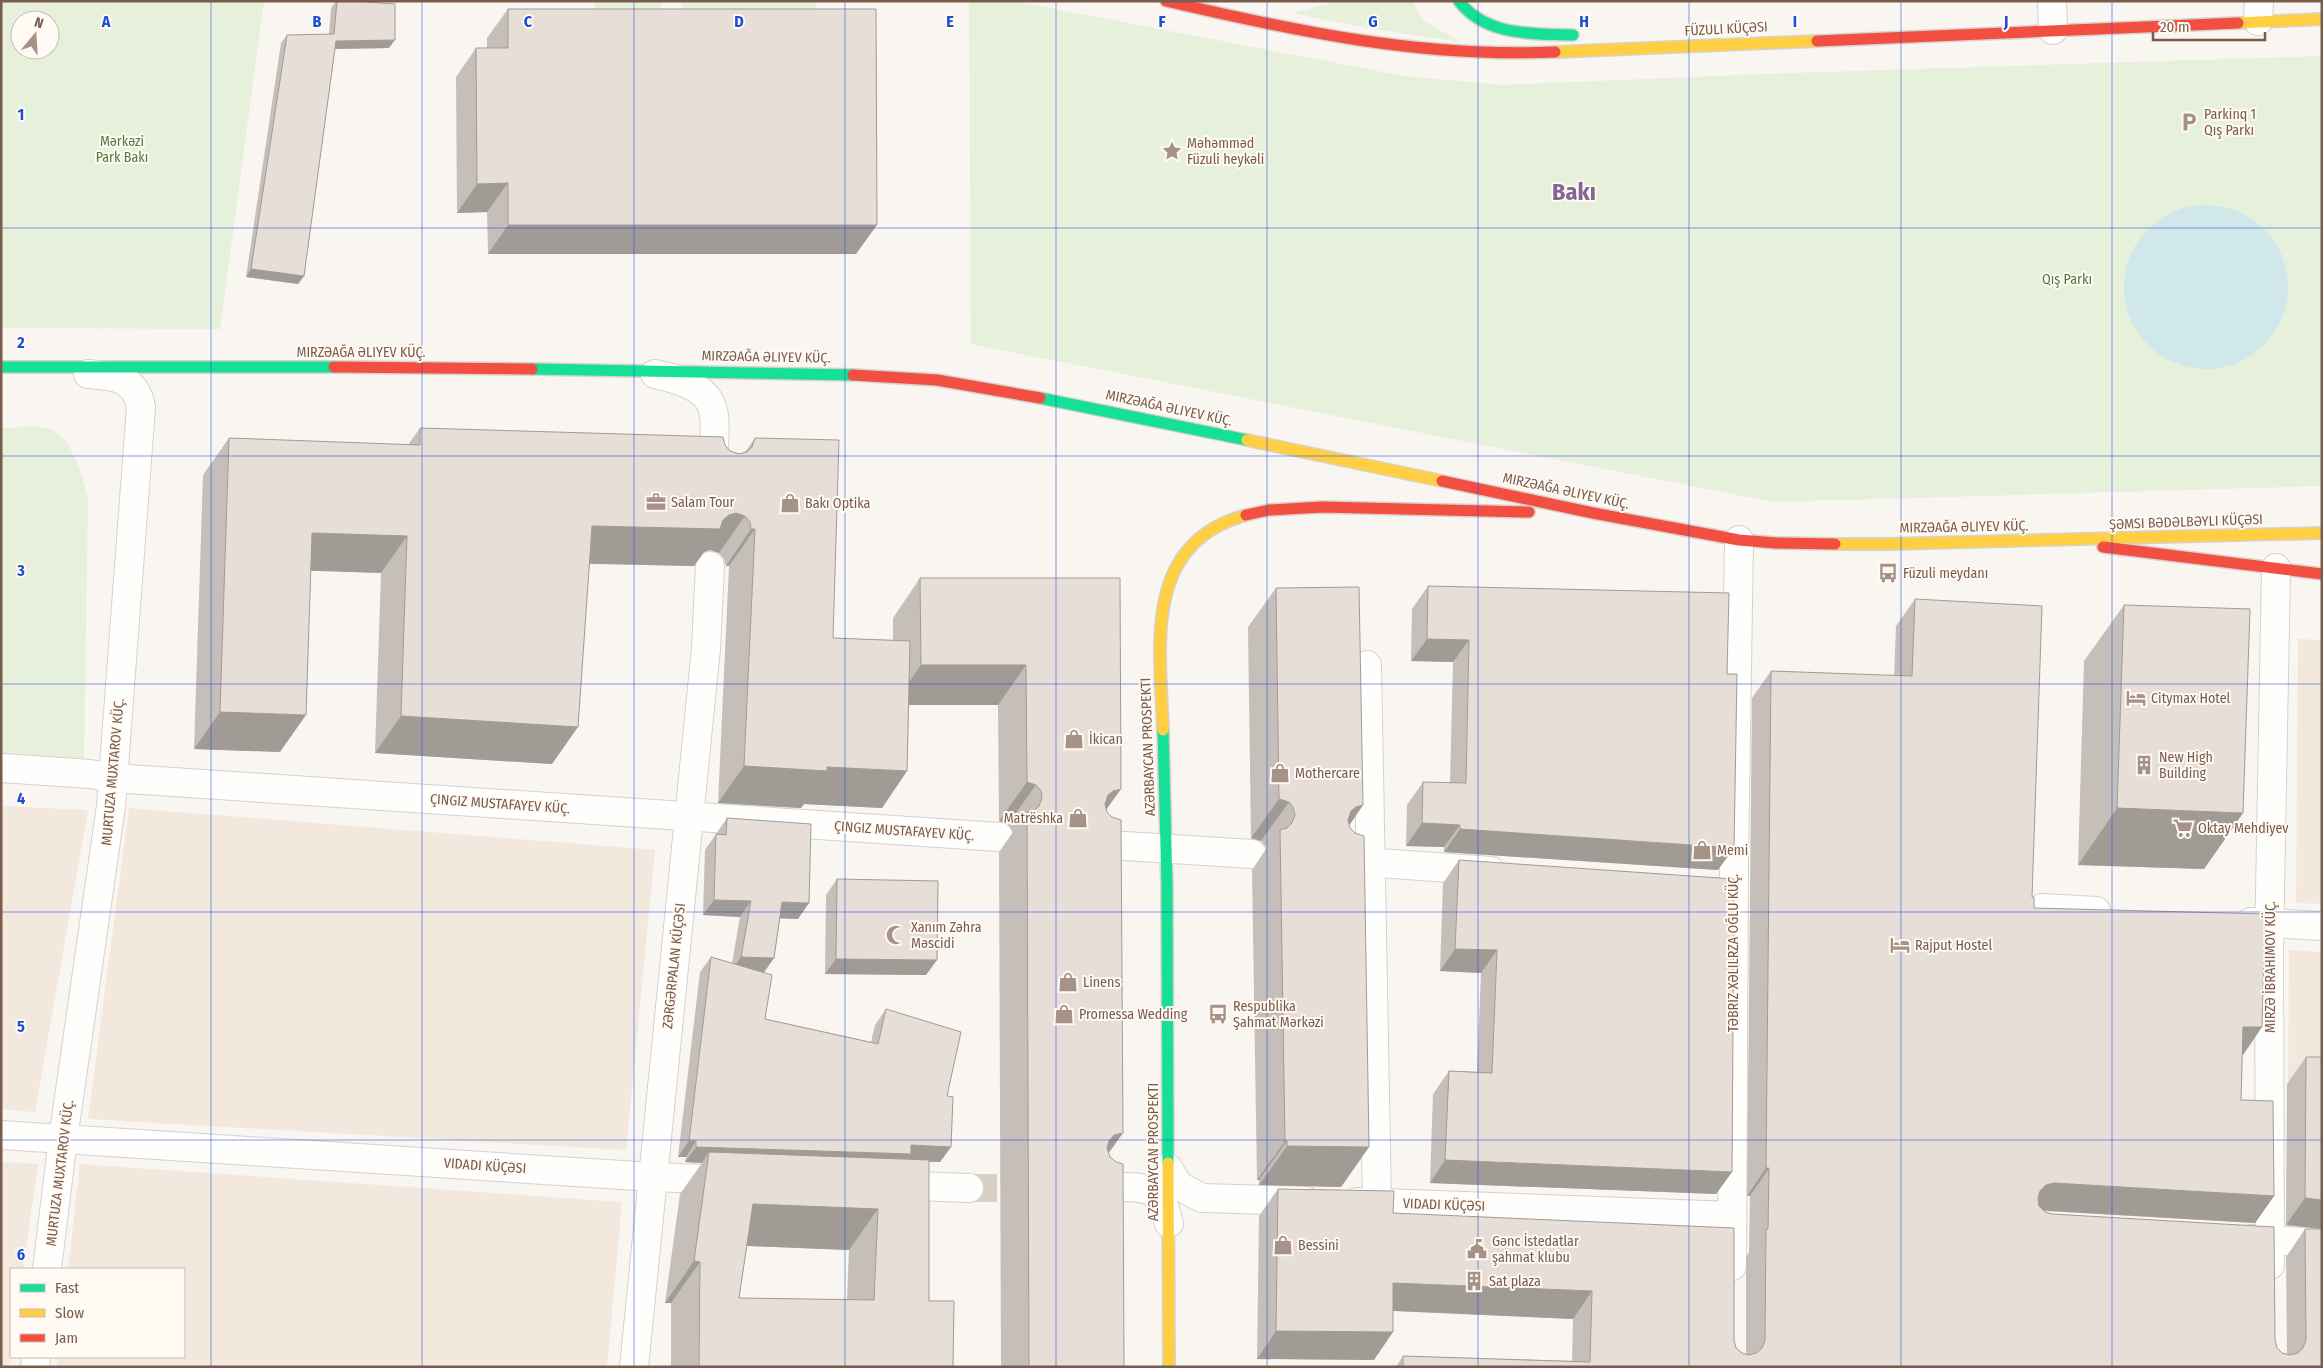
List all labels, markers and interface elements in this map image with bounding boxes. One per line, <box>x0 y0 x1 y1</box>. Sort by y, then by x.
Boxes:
north arrow <box>10 10 60 60</box>
scale bar <box>2153 10 2266 42</box>
text: A <box>101 12 111 31</box>
text: B <box>313 12 322 31</box>
text: C <box>524 12 533 31</box>
text: D <box>734 12 744 31</box>
text: E <box>946 12 954 31</box>
text: F <box>1158 12 1166 31</box>
text: G <box>1368 12 1378 31</box>
text: H <box>1579 12 1589 31</box>
text: I <box>1793 12 1797 31</box>
text: J <box>2003 12 2008 31</box>
text: N <box>32 14 45 32</box>
street label: FÜZULI KÜÇƏSI <box>1684 17 1768 40</box>
text: 20 m <box>2160 18 2190 36</box>
text: 1 <box>18 105 24 124</box>
place label: Parkinq 1 Qış Parkı <box>2204 106 2256 139</box>
parking icon: Parkinq 1 Qış Parkı <box>2178 111 2200 133</box>
park label: Mərkəzi Park Bakı <box>96 133 148 166</box>
place label: Məhəmməd Füzuli heykəli <box>1187 135 1264 168</box>
place icon: Məhəmməd Füzuli heykəli <box>1161 140 1183 162</box>
district label: Bakı <box>1552 178 1596 206</box>
park label: Qış Parkı <box>2042 271 2092 288</box>
text: 2 <box>16 333 25 352</box>
street label: MIRZƏAĞA ƏLIYEV KÜÇ. <box>296 343 426 361</box>
street label: MIRZƏAĞA ƏLIYEV KÜÇ. <box>701 346 831 367</box>
street label: MIRZƏAĞA ƏLIYEV KÜÇ. <box>1104 385 1234 430</box>
street label: MIRZƏAĞA ƏLIYEV KÜÇ. <box>1501 468 1631 513</box>
office icon: Salam Tour <box>645 491 667 513</box>
shop icon: Bakı Optika <box>779 492 801 514</box>
place label: Salam Tour <box>671 494 735 511</box>
place label: Bakı Optika <box>805 495 871 512</box>
street label: ŞƏMSI BƏDƏLBƏYLI KÜÇƏSI <box>2109 510 2263 533</box>
street label: MIRZƏAĞA ƏLIYEV KÜÇ. <box>1899 516 2029 537</box>
text: 3 <box>16 561 25 580</box>
bus stop icon: Füzuli meydanı <box>1877 562 1899 584</box>
place label: Füzuli meydanı <box>1903 565 1988 582</box>
street label: AZƏRBAYCAN PROSPEKTI <box>1137 677 1159 817</box>
hotel icon: Citymax Hotel <box>2125 687 2147 709</box>
place label: Citymax Hotel <box>2151 690 2231 707</box>
street label: MURTUZA MUXTAROV KÜÇ. <box>97 698 128 846</box>
shop icon: İkican <box>1063 728 1085 750</box>
place label: İkican <box>1089 731 1123 748</box>
place label: New High Building <box>2159 749 2213 782</box>
building icon: New High Building <box>2133 754 2155 776</box>
shop icon: Mothercare <box>1269 762 1291 784</box>
place label: Mothercare <box>1295 765 1360 782</box>
text: 4 <box>17 789 25 808</box>
street label: ÇINGIZ MUSTAFAYEV KÜÇ. <box>429 790 571 817</box>
shop icon: Matrëshka <box>1067 807 1089 829</box>
place label: Matrëshka <box>1004 810 1063 827</box>
street label: ÇINGIZ MUSTAFAYEV KÜÇ. <box>833 817 975 844</box>
supermarket icon: Oktay Mehdiyev <box>2172 817 2194 839</box>
place label: Oktay Mehdiyev <box>2198 820 2289 837</box>
shop icon: Memi <box>1691 839 1713 861</box>
place label: Memi <box>1717 842 1748 859</box>
street label: TƏBRIZ XƏLILRZA OĞLU KÜÇ. <box>1724 874 1742 1032</box>
street label: MIRZƏ İBRAHIMOV KÜÇ. <box>2261 901 2279 1033</box>
street label: ZƏRGƏRPALAN KÜÇƏSI <box>658 902 689 1030</box>
place label: Xanım Zəhra Məscidi <box>911 919 982 952</box>
mosque icon: Xanım Zəhra Məscidi <box>885 924 907 946</box>
hotel icon: Rajput Hostel <box>1889 934 1911 956</box>
place label: Rajput Hostel <box>1915 937 1992 954</box>
shop icon: Linens <box>1057 971 1079 993</box>
place label: Linens <box>1083 974 1120 991</box>
place label: Respublika Şahmat Mərkəzi <box>1233 998 1324 1031</box>
shop icon: Promessa Wedding <box>1053 1003 1075 1025</box>
bus stop icon: Respublika Şahmat Mərkəzi <box>1207 1003 1229 1025</box>
place label: Promessa Wedding <box>1079 1006 1188 1023</box>
text: 5 <box>17 1017 25 1036</box>
street label: AZƏRBAYCAN PROSPEKTI <box>1145 1083 1162 1221</box>
street label: MURTUZA MUXTAROV KÜÇ. <box>42 1098 77 1247</box>
street label: VIDADI KÜÇƏSI <box>443 1154 527 1177</box>
street label: VIDADI KÜÇƏSI <box>1403 1194 1486 1215</box>
place label: Gənc İstedatlar şahmat klubu <box>1492 1233 1579 1266</box>
shop icon: Bessini <box>1272 1234 1294 1256</box>
place label: Bessini <box>1298 1237 1339 1254</box>
public building icon: Gənc İstedatlar şahmat klubu <box>1466 1238 1488 1260</box>
text: 6 <box>17 1245 25 1264</box>
legend <box>10 1268 185 1358</box>
building icon: Sat plaza <box>1463 1270 1485 1292</box>
place label: Sat plaza <box>1489 1273 1541 1290</box>
text: Fast <box>55 1279 79 1297</box>
text: Slow <box>55 1304 84 1322</box>
text: Jam <box>55 1329 78 1347</box>

